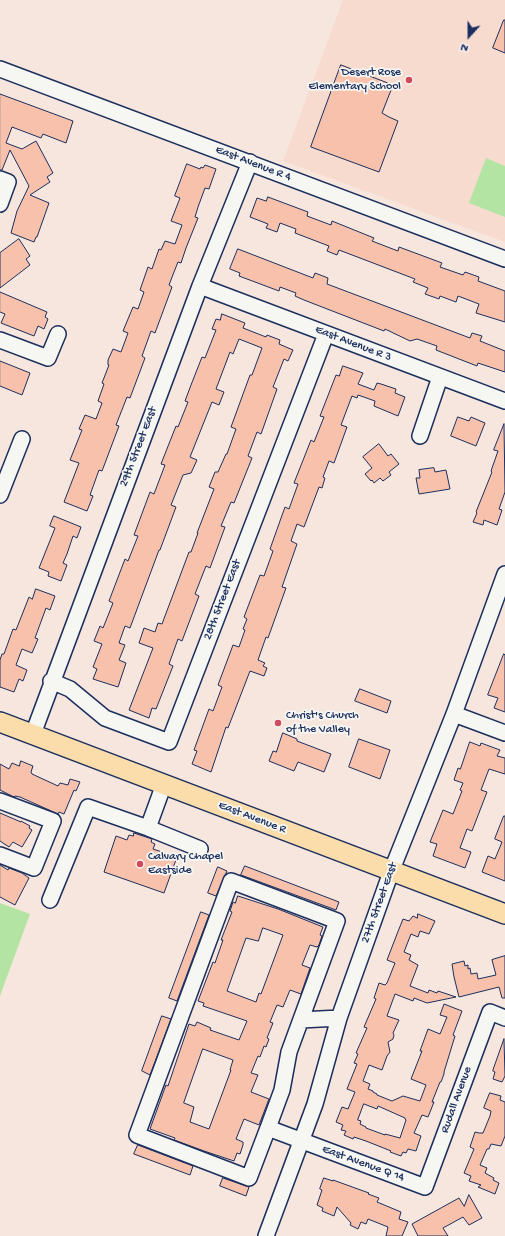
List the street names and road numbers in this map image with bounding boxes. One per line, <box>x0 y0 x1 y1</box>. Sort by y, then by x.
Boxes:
street label: East Avenue R 4 <box>213 143 293 185</box>
street label: East Avenue R 3 <box>313 323 393 365</box>
street label: 29th Street East <box>117 405 161 489</box>
street label: 28th Street East <box>201 558 245 642</box>
street label: East Avenue R <box>216 798 288 838</box>
street label: 27th Street East <box>359 861 401 945</box>
street label: Rudall Avenue <box>438 1065 476 1135</box>
street label: East Avenue Q 14 <box>320 1142 406 1186</box>

